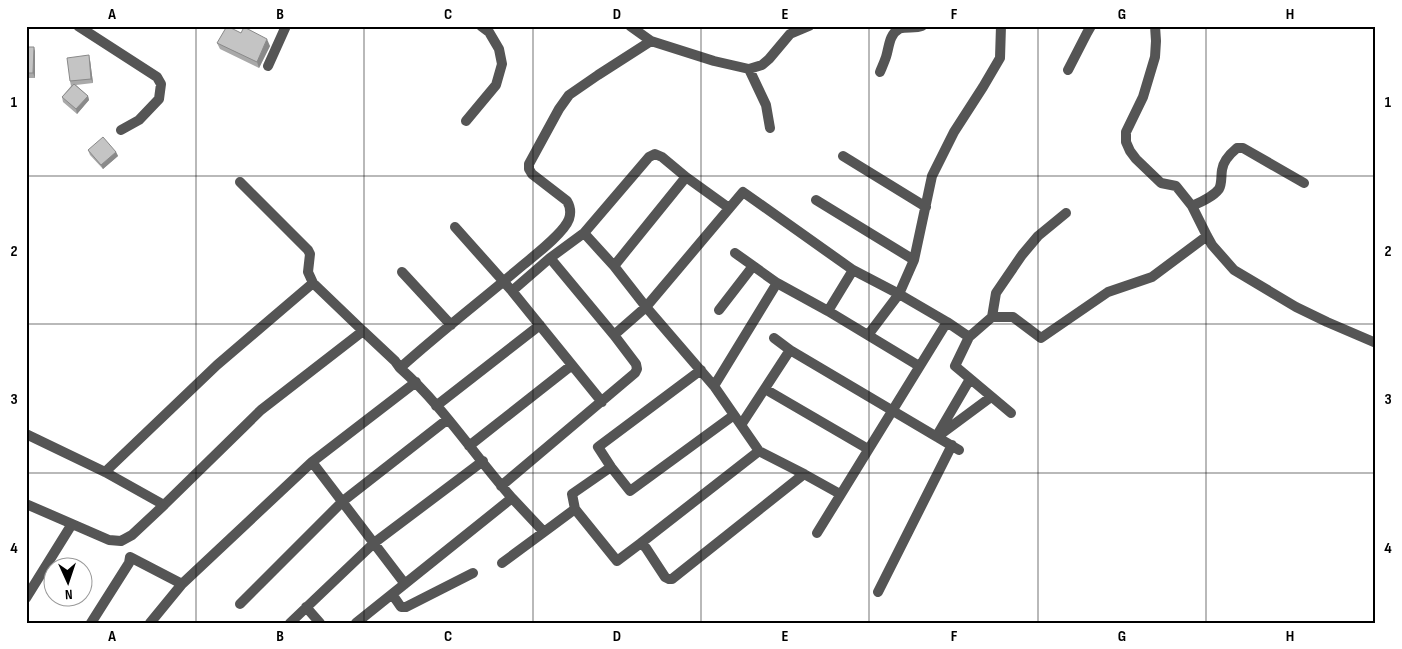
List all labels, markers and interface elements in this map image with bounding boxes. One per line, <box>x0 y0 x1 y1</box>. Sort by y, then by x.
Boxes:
text: A <box>107 5 116 24</box>
text: B <box>276 5 284 24</box>
text: C <box>444 5 452 24</box>
text: D <box>613 5 621 24</box>
text: E <box>782 5 789 24</box>
text: F <box>951 5 958 24</box>
text: G <box>1118 5 1126 24</box>
text: H <box>1286 5 1294 24</box>
text: 1 <box>11 93 18 112</box>
text: 1 <box>1385 93 1392 112</box>
text: 2 <box>10 242 18 261</box>
text: 2 <box>1384 242 1392 261</box>
text: 3 <box>10 390 18 409</box>
text: 3 <box>1384 390 1392 409</box>
text: 4 <box>10 539 18 558</box>
text: 4 <box>1384 539 1392 558</box>
north arrow <box>42 556 92 606</box>
text: N <box>64 586 73 603</box>
text: A <box>107 627 116 646</box>
text: B <box>276 627 284 646</box>
text: C <box>444 627 452 646</box>
text: D <box>613 627 621 646</box>
text: E <box>782 627 789 646</box>
text: F <box>951 627 958 646</box>
text: G <box>1118 627 1126 646</box>
text: H <box>1286 627 1294 646</box>

